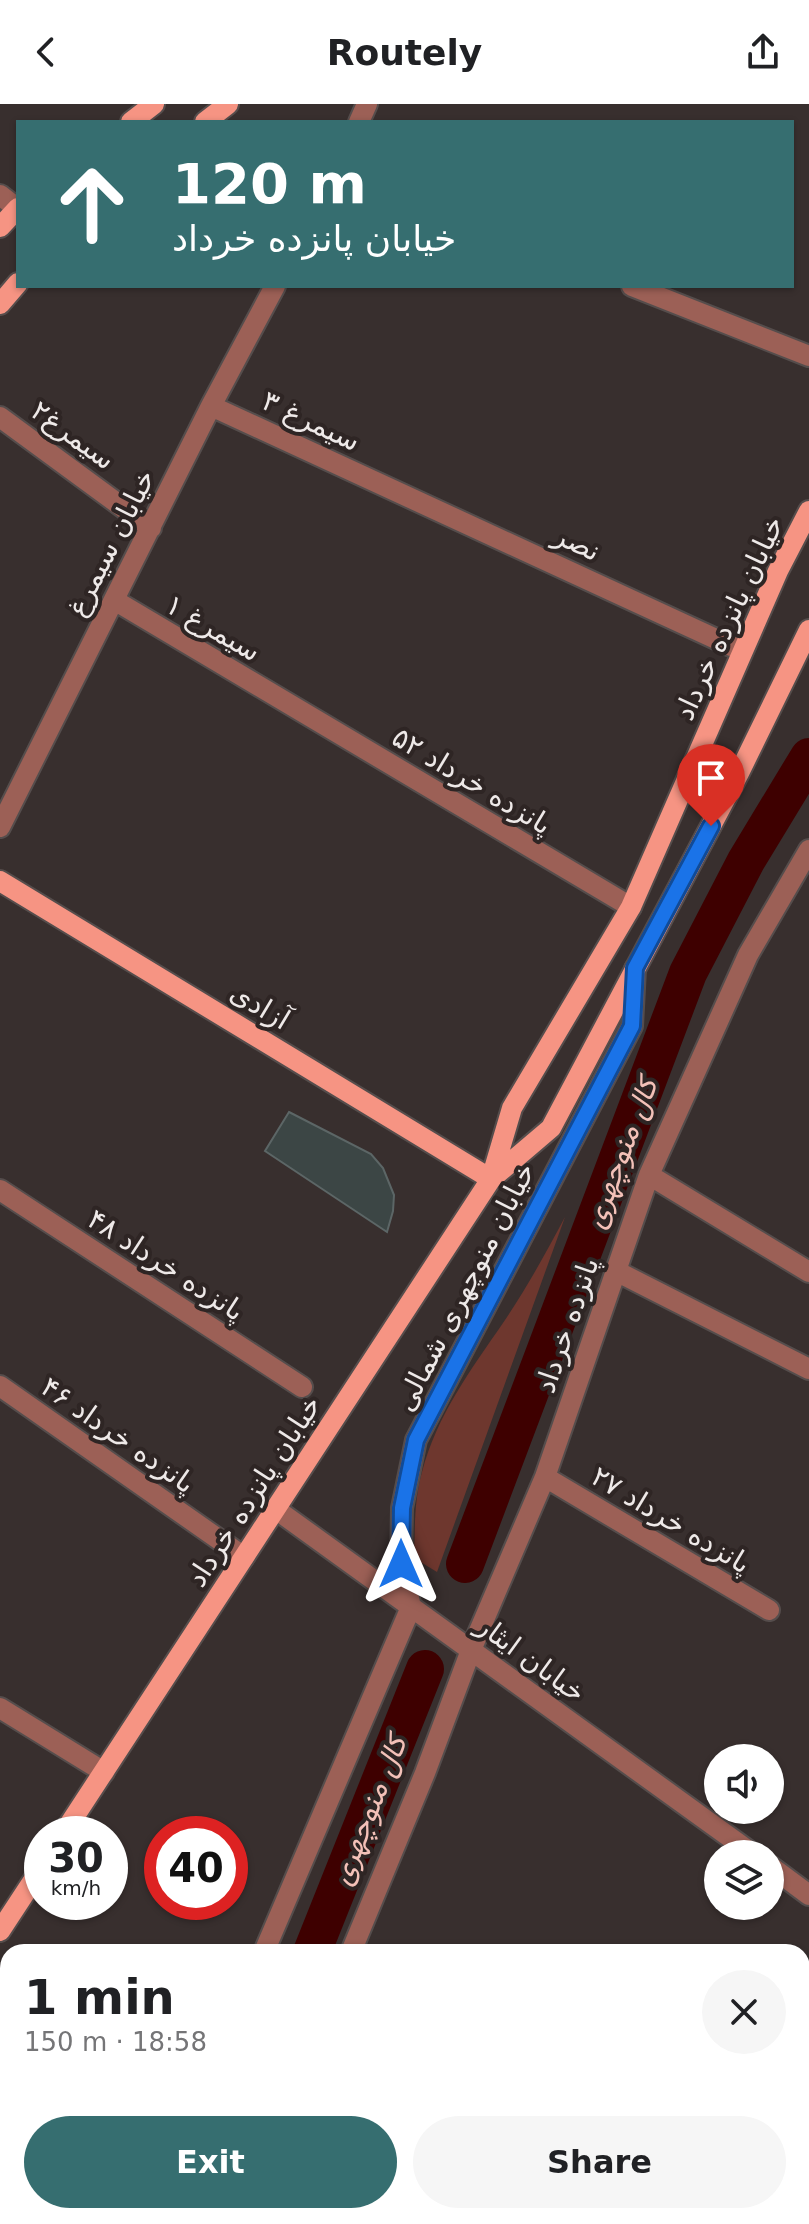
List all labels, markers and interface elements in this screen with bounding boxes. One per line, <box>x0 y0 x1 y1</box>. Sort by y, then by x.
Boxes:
icon: back <box>24 30 68 74</box>
icon: share <box>741 30 785 74</box>
text: Routely <box>327 32 482 73</box>
text: 120 m <box>172 151 367 216</box>
icon: ahead <box>40 152 144 256</box>
text: خیابان پانزده خرداد <box>172 218 456 259</box>
street label: سیمرغ ۳ <box>257 384 365 458</box>
street label: سیمرغ۲ <box>25 394 121 476</box>
street label: خیابان سیمرغ <box>60 464 162 622</box>
street label: خیابان پانزده خرداد <box>667 511 791 725</box>
street label: نصر <box>547 517 606 568</box>
street label: سیمرغ ۱ <box>160 588 266 668</box>
street label: پانزده خرداد ۵۲ <box>386 720 558 842</box>
pin <box>677 744 745 826</box>
icon: arrive <box>689 756 733 800</box>
street label: آزادی <box>224 976 297 1037</box>
water label: کال منوچهری <box>576 1069 669 1234</box>
street label: خیابان منوچهری شمالی <box>388 1157 542 1417</box>
street label: پانزده خرداد ۴۸ <box>82 1202 250 1328</box>
street label: پانزده خرداد <box>528 1253 606 1397</box>
street label: پانزده خرداد ۴۶ <box>35 1370 201 1500</box>
street label: خیابان پانزده خرداد <box>180 1389 328 1593</box>
street label: پانزده خرداد ۲۷ <box>585 1459 757 1581</box>
position arrow <box>359 1522 443 1606</box>
street label: خیابان ایثار <box>469 1607 592 1709</box>
water label: کال منوچهری <box>322 1726 418 1891</box>
map controls <box>704 1744 784 1920</box>
button: sound <box>704 1744 784 1824</box>
speed limit sign: 40 <box>144 1816 248 1920</box>
text: 30 <box>48 1835 104 1881</box>
button: layers <box>704 1840 784 1920</box>
text: km/h <box>51 1876 101 1900</box>
text: 1 min <box>24 1969 175 2025</box>
button: close <box>702 1970 786 2054</box>
text: 150 m · 18:58 <box>24 2027 207 2057</box>
button: Exit <box>24 2116 397 2208</box>
button: Share <box>413 2116 786 2208</box>

